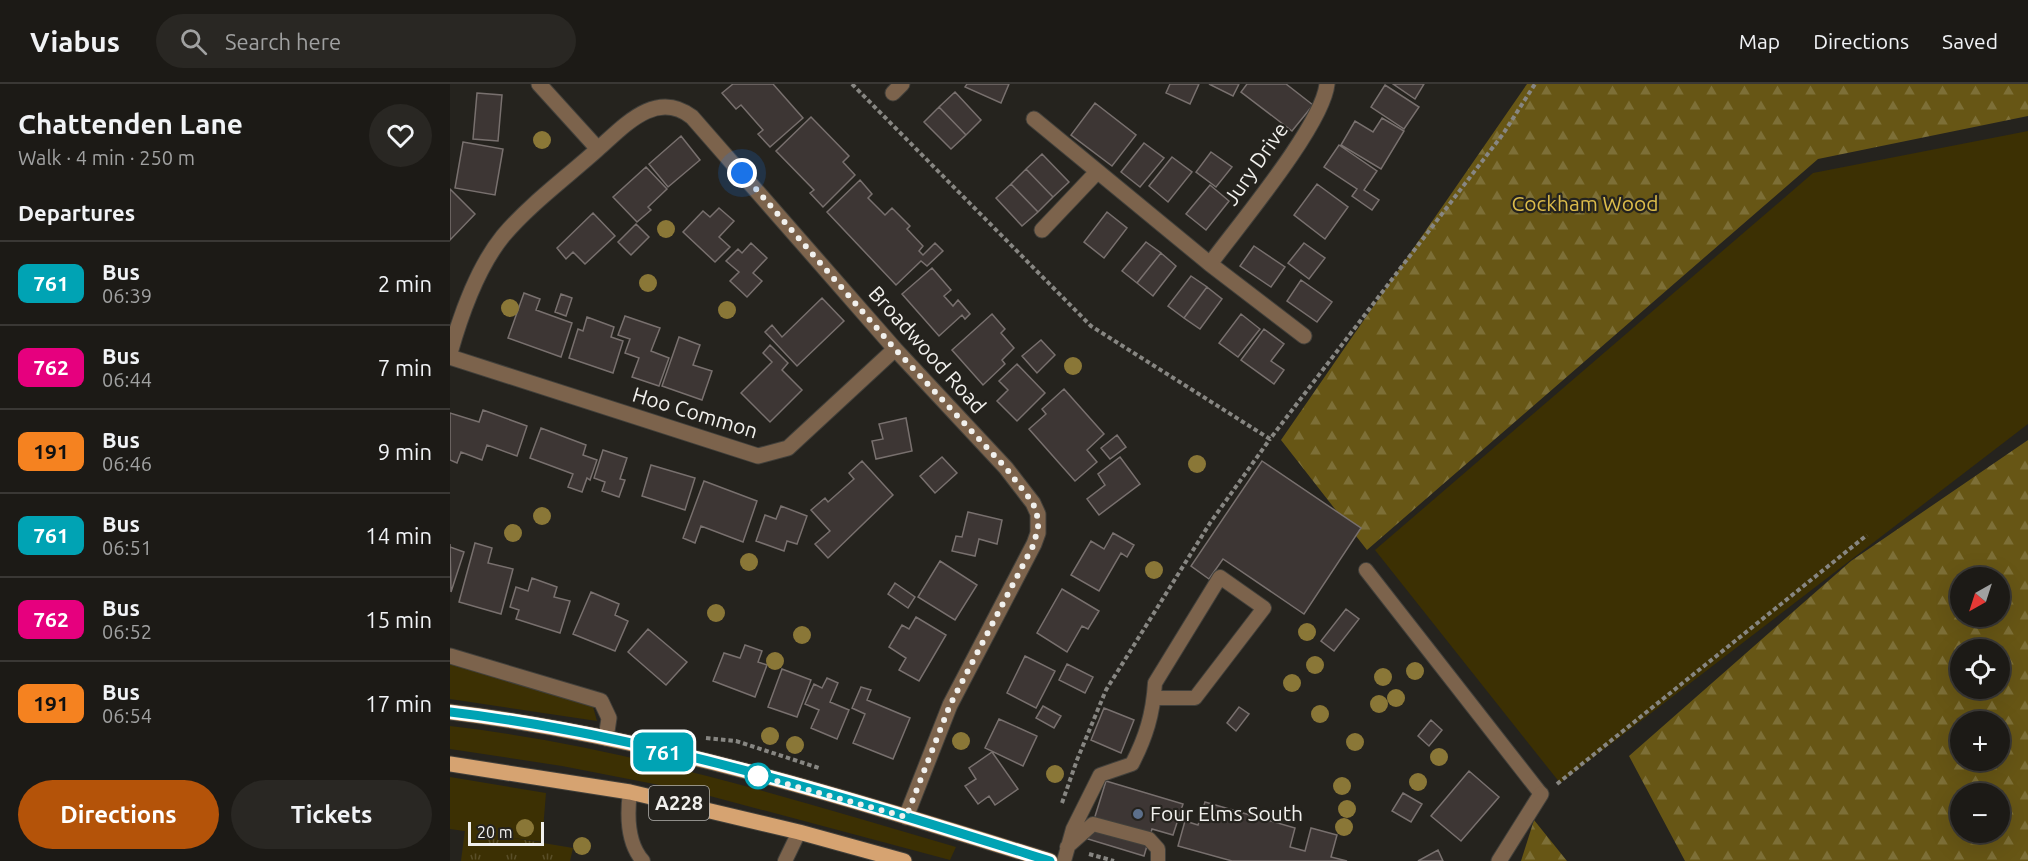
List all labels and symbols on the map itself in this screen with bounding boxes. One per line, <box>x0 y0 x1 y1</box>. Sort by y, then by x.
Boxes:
street label: Jury Drive <box>1218 117 1292 209</box>
your location <box>727 158 757 188</box>
park label: Cockham Wood <box>1511 191 1659 215</box>
street label: Broadwood Road <box>864 281 991 418</box>
street label: Hoo Common <box>630 382 761 442</box>
north arrow <box>1950 567 2010 627</box>
line badge: 761 <box>628 732 698 772</box>
unlabelled marker <box>745 763 771 789</box>
road number: A228 <box>649 786 709 820</box>
place label: Four Elms South <box>1150 801 1303 825</box>
marker: Four Elms South <box>1131 807 1145 821</box>
scale bar <box>468 819 544 846</box>

